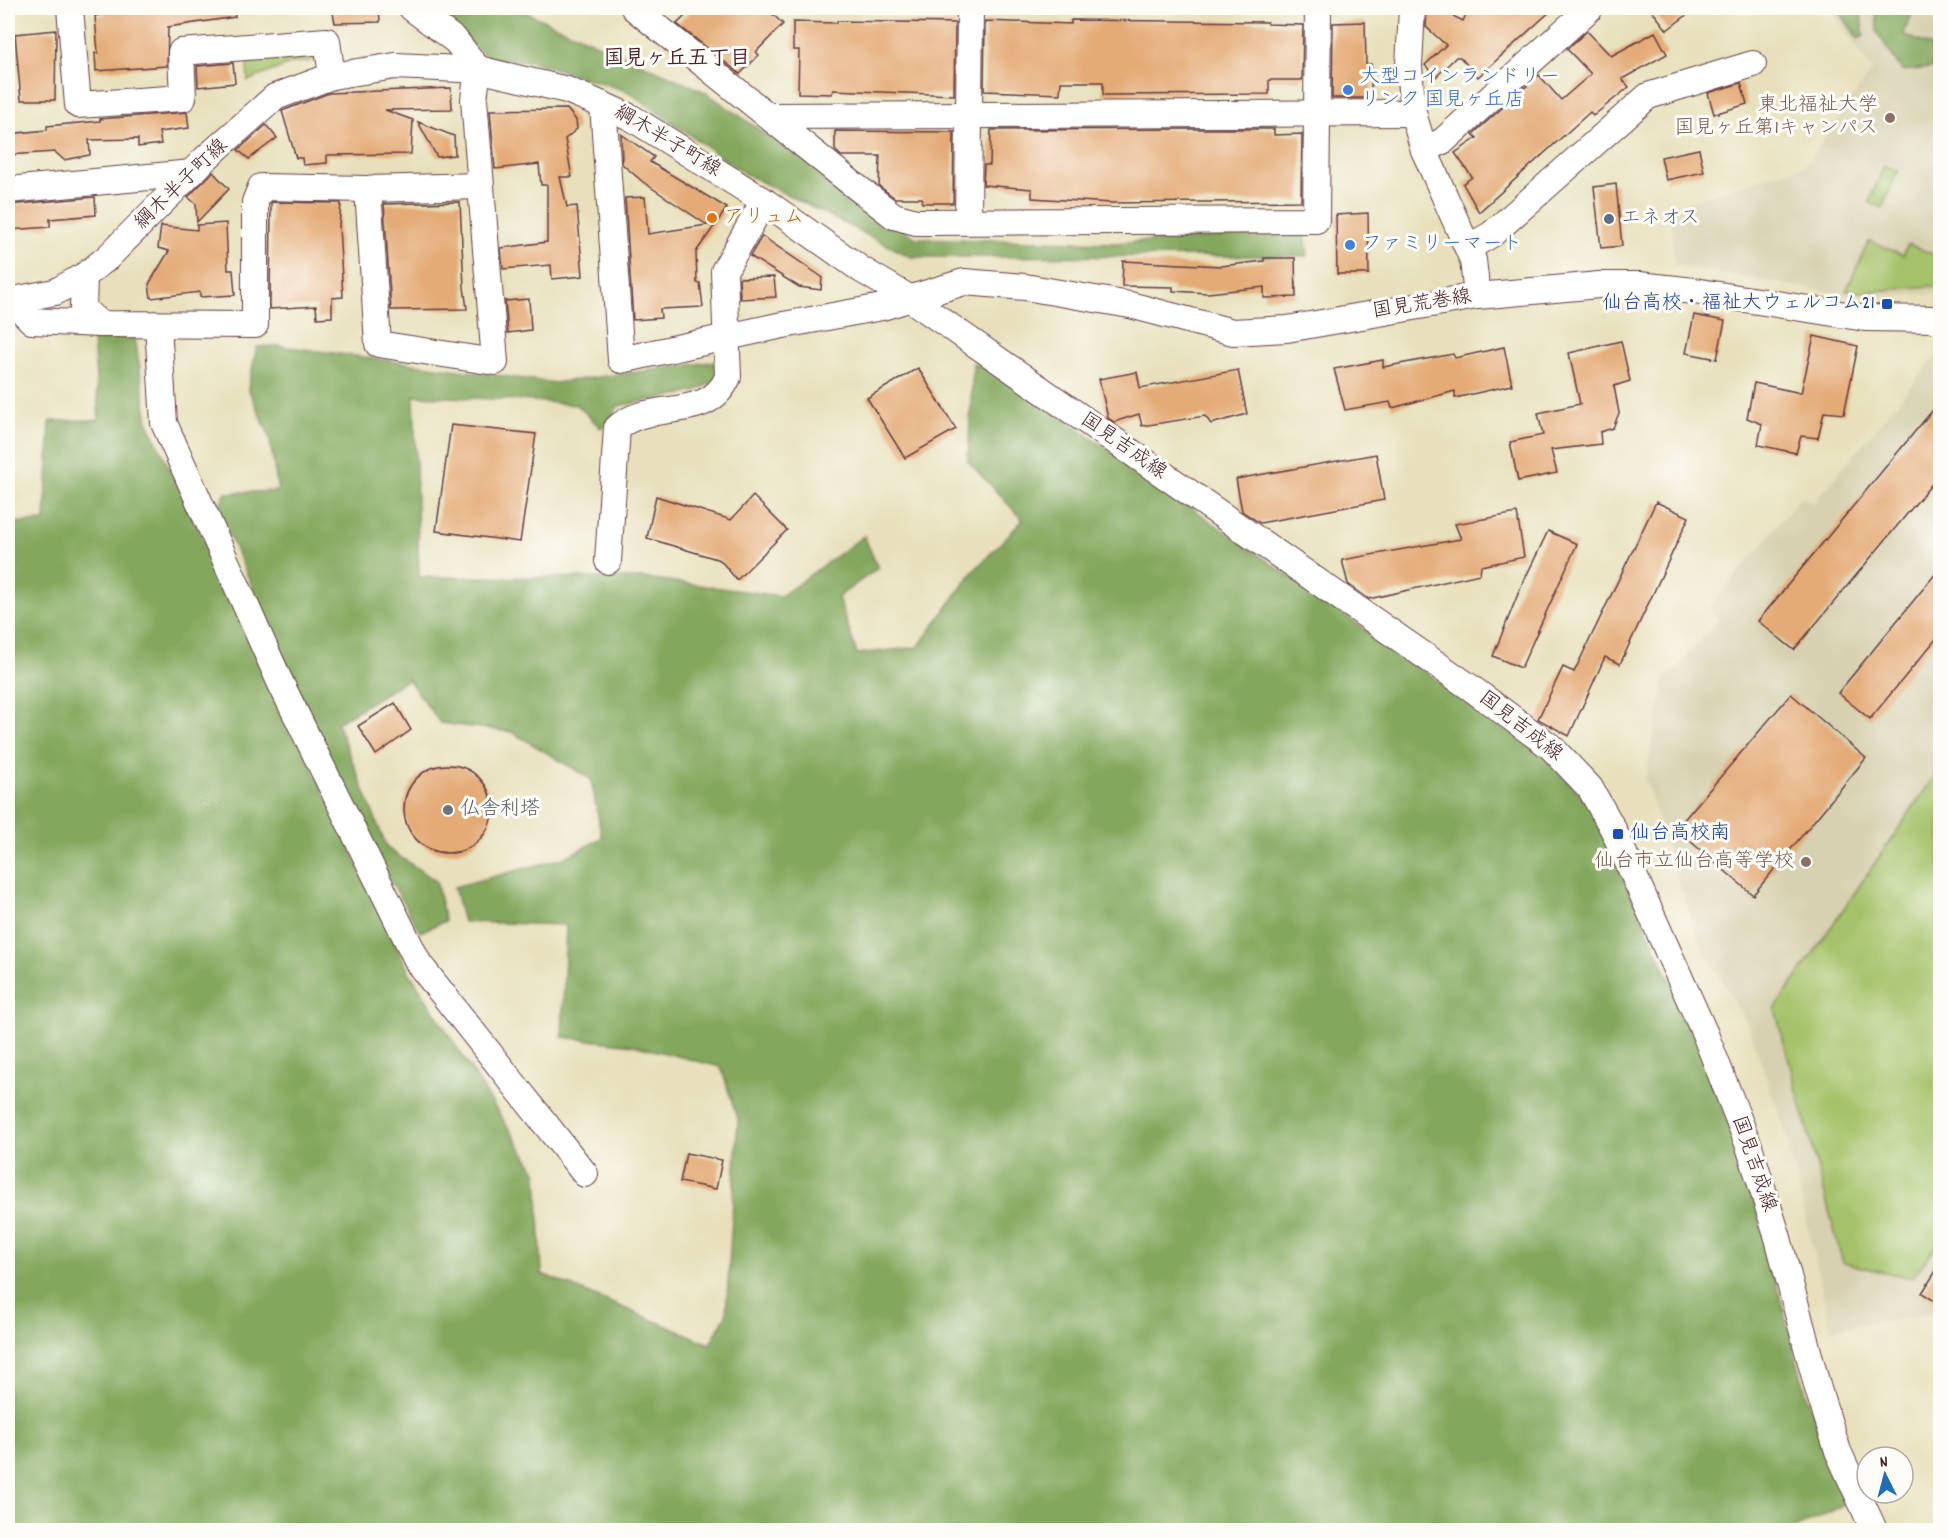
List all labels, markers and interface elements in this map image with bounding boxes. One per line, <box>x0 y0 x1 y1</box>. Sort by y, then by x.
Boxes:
district label: 国見ヶ丘五丁目 <box>604 45 751 75</box>
place label: 大型コインランドリー リンク 国見ヶ丘店 <box>1360 64 1560 115</box>
marker: 大型コインランドリー リンク 国見ヶ丘店 <box>1341 83 1355 97</box>
place label: 東北福祉大学 国見ヶ丘第1キャンパス <box>1674 92 1878 143</box>
street label: 綱木半子町線 <box>608 99 726 185</box>
marker: 東北福祉大学 国見ヶ丘第1キャンパス <box>1883 111 1897 125</box>
street label: 綱木半子町線 <box>129 133 235 237</box>
place label: アリュム <box>724 204 804 232</box>
place label: エネオス <box>1621 205 1700 233</box>
marker: アリュム <box>705 211 719 225</box>
marker: エネオス <box>1602 212 1616 226</box>
place label: ファミリーマート <box>1362 231 1522 259</box>
marker: ファミリーマート <box>1343 238 1357 252</box>
street label: 国見荒巻線 <box>1370 283 1474 327</box>
place label: 仙台高校・福祉大ウェルコム21 <box>1602 290 1875 318</box>
marker: 仙台高校・福祉大ウェルコム21 <box>1880 297 1894 311</box>
street label: 国見吉成線 <box>1074 407 1172 487</box>
street label: 国見吉成線 <box>1472 685 1568 769</box>
place label: 仏舎利塔 <box>460 796 540 824</box>
marker: 仏舎利塔 <box>441 803 455 817</box>
place label: 仙台高校南 <box>1630 820 1730 848</box>
marker: 仙台高校南 <box>1611 827 1625 841</box>
place label: 仙台市立仙台高等学校 <box>1594 848 1794 876</box>
marker: 仙台市立仙台高等学校 <box>1799 855 1813 869</box>
street label: 国見吉成線 <box>1723 1112 1783 1216</box>
north arrow <box>1855 1445 1915 1505</box>
text: N <box>1879 1451 1889 1474</box>

